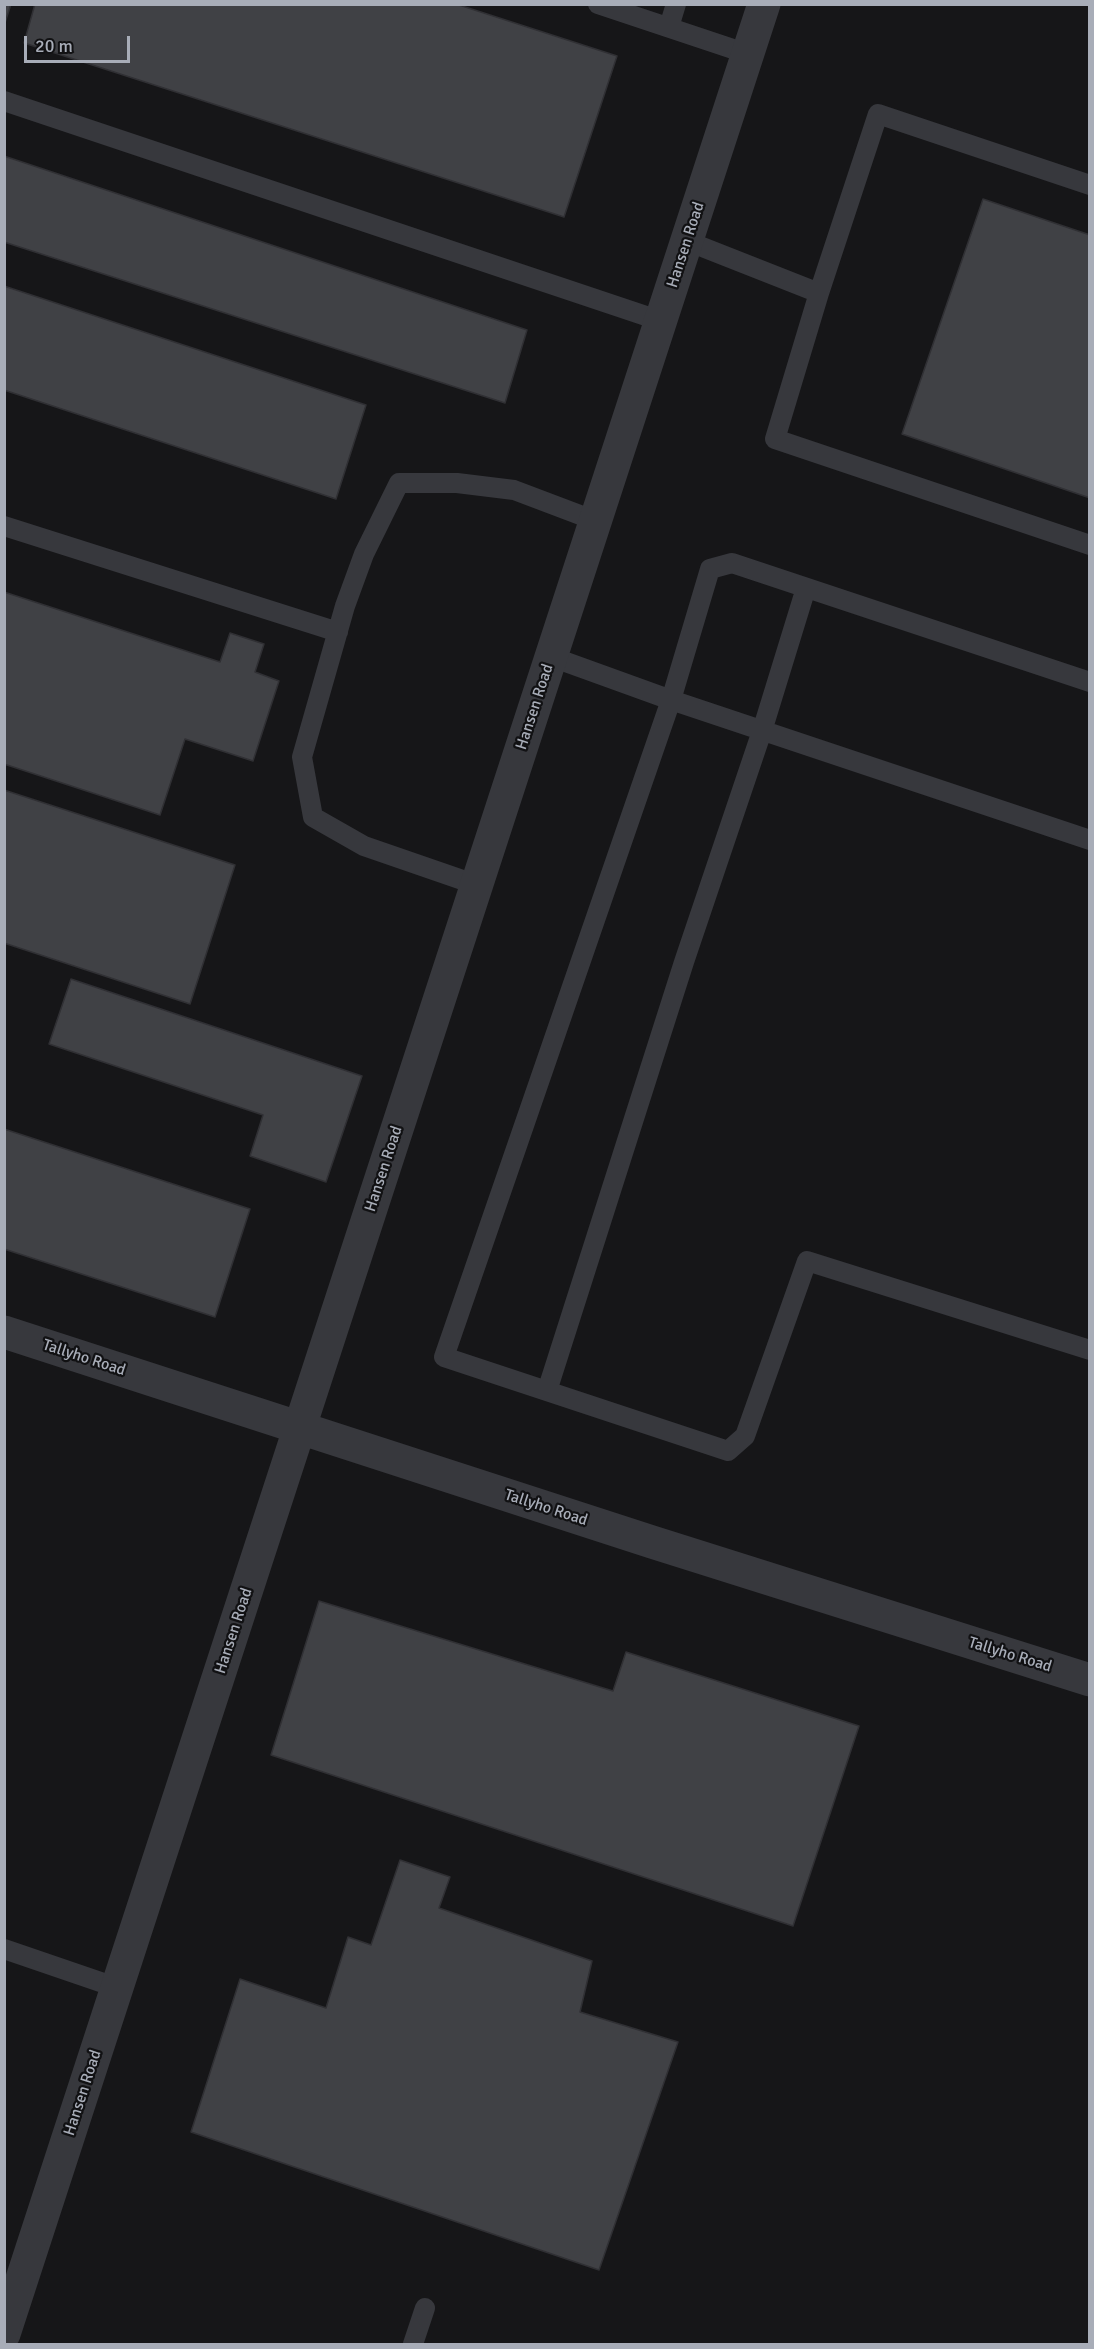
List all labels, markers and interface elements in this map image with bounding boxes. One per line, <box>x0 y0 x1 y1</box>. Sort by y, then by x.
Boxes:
scale bar <box>27 24 134 62</box>
text: 20 m <box>35 35 73 57</box>
street label: Hansen Road <box>663 200 709 290</box>
street label: Hansen Road <box>512 662 558 752</box>
street label: Hansen Road <box>361 1124 407 1214</box>
street label: Tallyho Road <box>40 1336 128 1380</box>
street label: Tallyho Road <box>502 1486 590 1530</box>
street label: Hansen Road <box>211 1586 257 1676</box>
street label: Tallyho Road <box>966 1633 1054 1677</box>
street label: Hansen Road <box>60 2048 106 2138</box>

